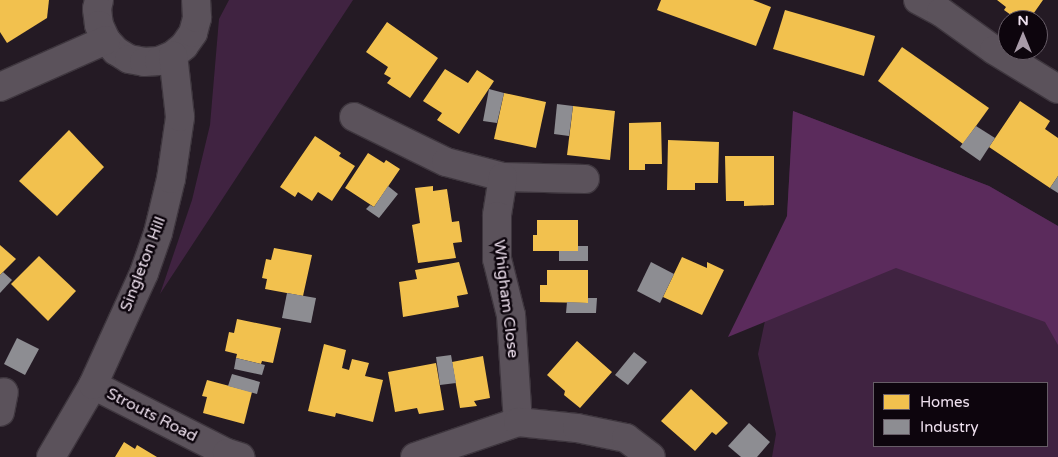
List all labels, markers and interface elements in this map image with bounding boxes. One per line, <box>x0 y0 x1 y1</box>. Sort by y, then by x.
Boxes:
north arrow <box>998 10 1048 60</box>
text: N <box>1017 12 1029 29</box>
street label: Singleton Hill <box>116 214 170 314</box>
street label: Whigham Close <box>489 239 523 359</box>
legend <box>873 382 1048 447</box>
street label: Strouts Road <box>103 384 201 446</box>
text: Homes <box>920 393 970 411</box>
text: Industry <box>920 418 979 436</box>

